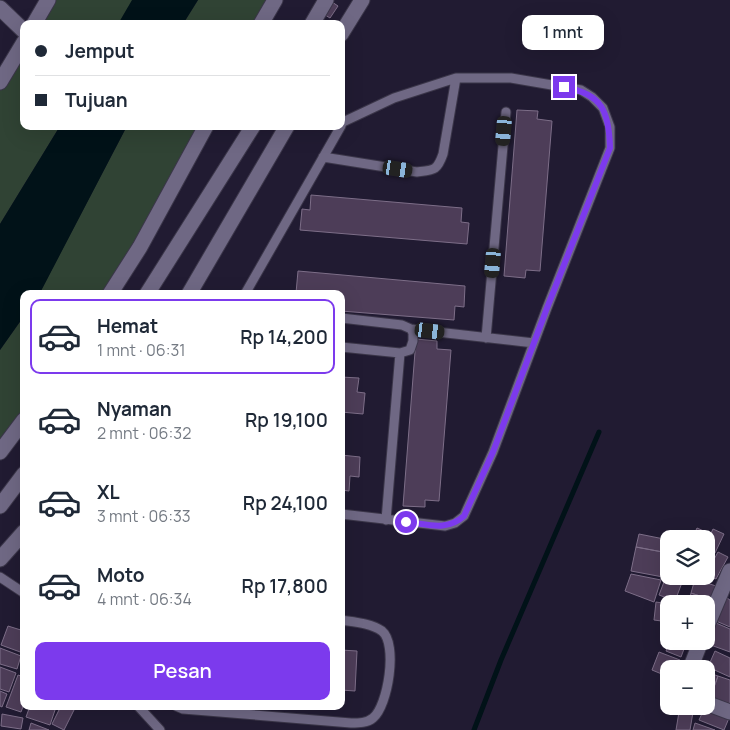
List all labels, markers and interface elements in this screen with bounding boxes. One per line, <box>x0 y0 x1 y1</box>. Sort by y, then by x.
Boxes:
callout: 1 mnt <box>523 14 605 49</box>
text: 1 mnt <box>543 21 583 43</box>
text: Jemput <box>65 38 135 64</box>
route end <box>553 76 575 98</box>
text: Tujuan <box>65 87 128 113</box>
car <box>495 115 512 147</box>
car <box>382 159 413 179</box>
car <box>484 247 501 279</box>
text: Hemat <box>97 313 158 339</box>
icon: car <box>37 314 82 359</box>
car <box>414 322 445 340</box>
text: Rp 14,200 <box>240 324 328 350</box>
text: 1 mnt · 06:31 <box>97 339 186 361</box>
text: Nyaman <box>97 396 172 422</box>
icon: car <box>37 397 82 442</box>
text: Rp 19,100 <box>245 407 328 433</box>
text: 2 mnt · 06:32 <box>97 422 191 444</box>
text: XL <box>97 479 120 505</box>
icon: car <box>37 480 82 525</box>
text: Rp 24,100 <box>243 490 328 516</box>
text: 3 mnt · 06:33 <box>97 505 191 527</box>
route start <box>395 511 417 533</box>
map controls <box>660 530 715 715</box>
button: layers <box>660 530 715 585</box>
text: Moto <box>97 562 144 588</box>
icon: car <box>37 563 82 608</box>
text: Rp 17,800 <box>242 573 328 599</box>
text: 4 mnt · 06:34 <box>97 588 192 610</box>
button: + <box>660 595 715 650</box>
button: Pesan <box>35 642 330 700</box>
button: − <box>660 660 715 715</box>

